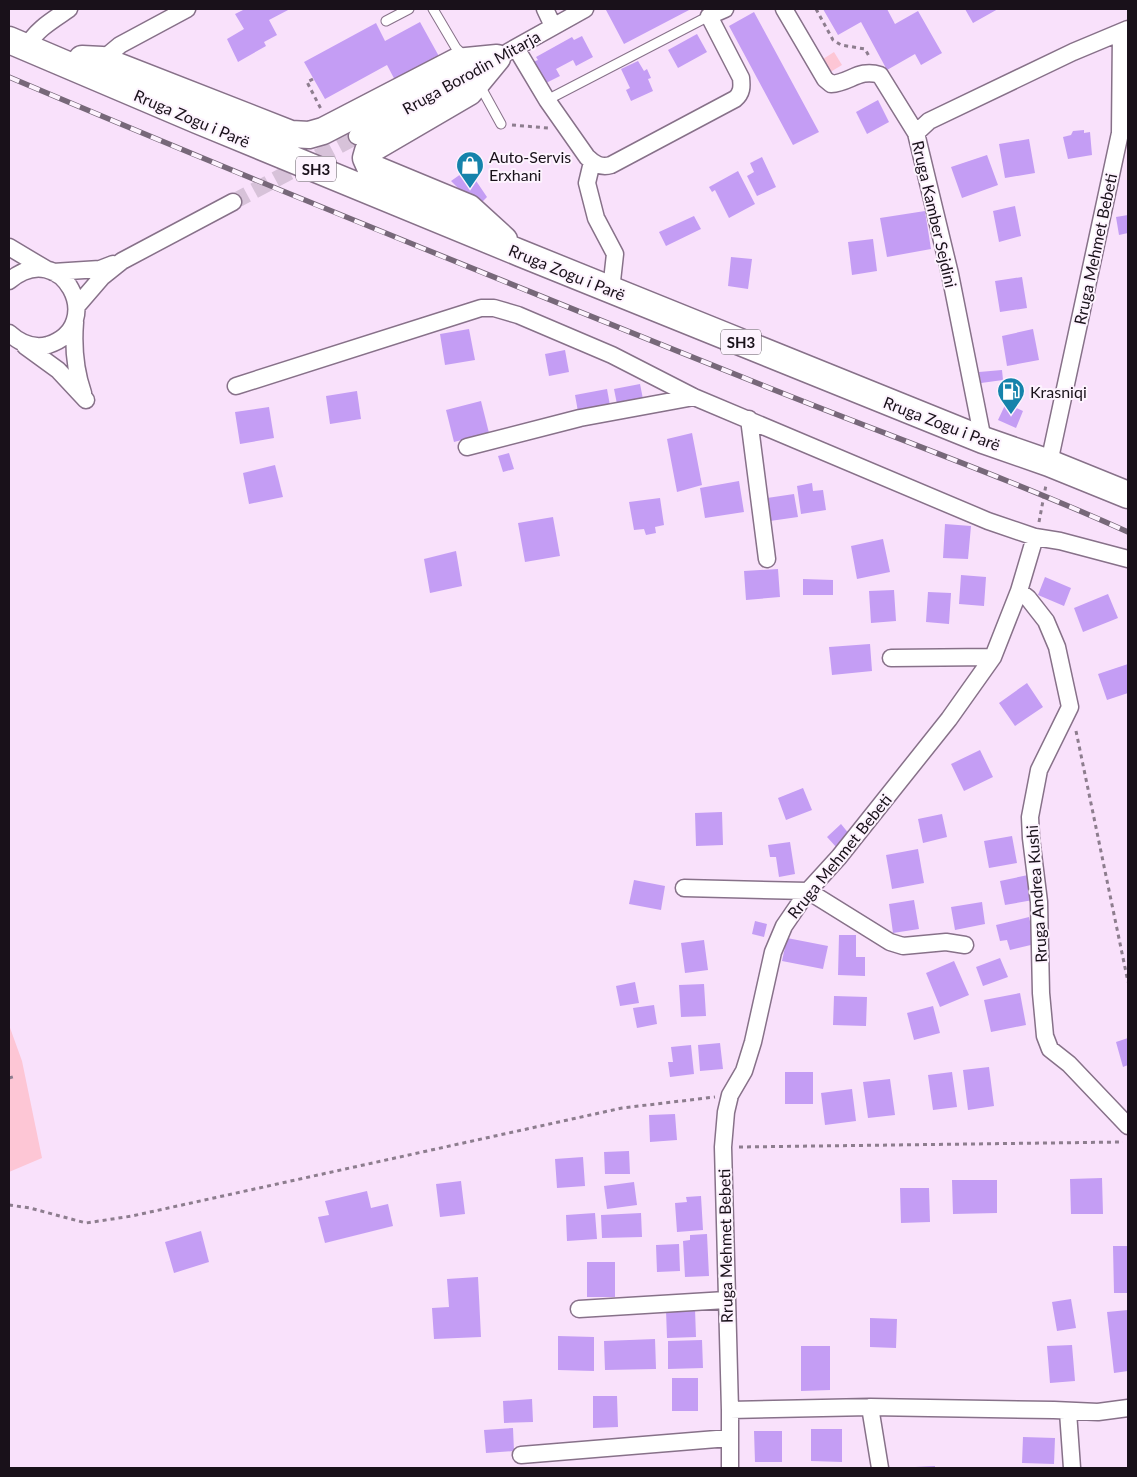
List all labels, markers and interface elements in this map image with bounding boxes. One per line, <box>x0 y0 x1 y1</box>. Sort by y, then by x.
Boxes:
street label: Rruga Borodin Mitarja <box>399 26 543 118</box>
street label: Rruga Zogu i Parë <box>131 85 253 151</box>
street label: Rruga Kamber Sejdini <box>909 139 961 289</box>
place label: Auto-Servis Erxhani <box>489 147 571 184</box>
shop icon: Auto-Servis Erxhani <box>455 150 485 189</box>
road number: SH3 <box>296 156 336 182</box>
street label: Rruga Mehmet Bebeti <box>1070 172 1120 326</box>
street label: Rruga Zogu i Parë <box>506 240 628 304</box>
road number: SH3 <box>721 330 761 354</box>
fuel station icon: Krasniqi <box>996 376 1026 415</box>
place label: Krasniqi <box>1030 382 1087 401</box>
street label: Rruga Zogu i Parë <box>881 392 1003 454</box>
street label: Rruga Mehmet Bebeti <box>783 790 895 922</box>
street label: Rruga Andrea Kushi <box>1022 825 1050 963</box>
street label: Rruga Mehmet Bebeti <box>714 1169 736 1323</box>

